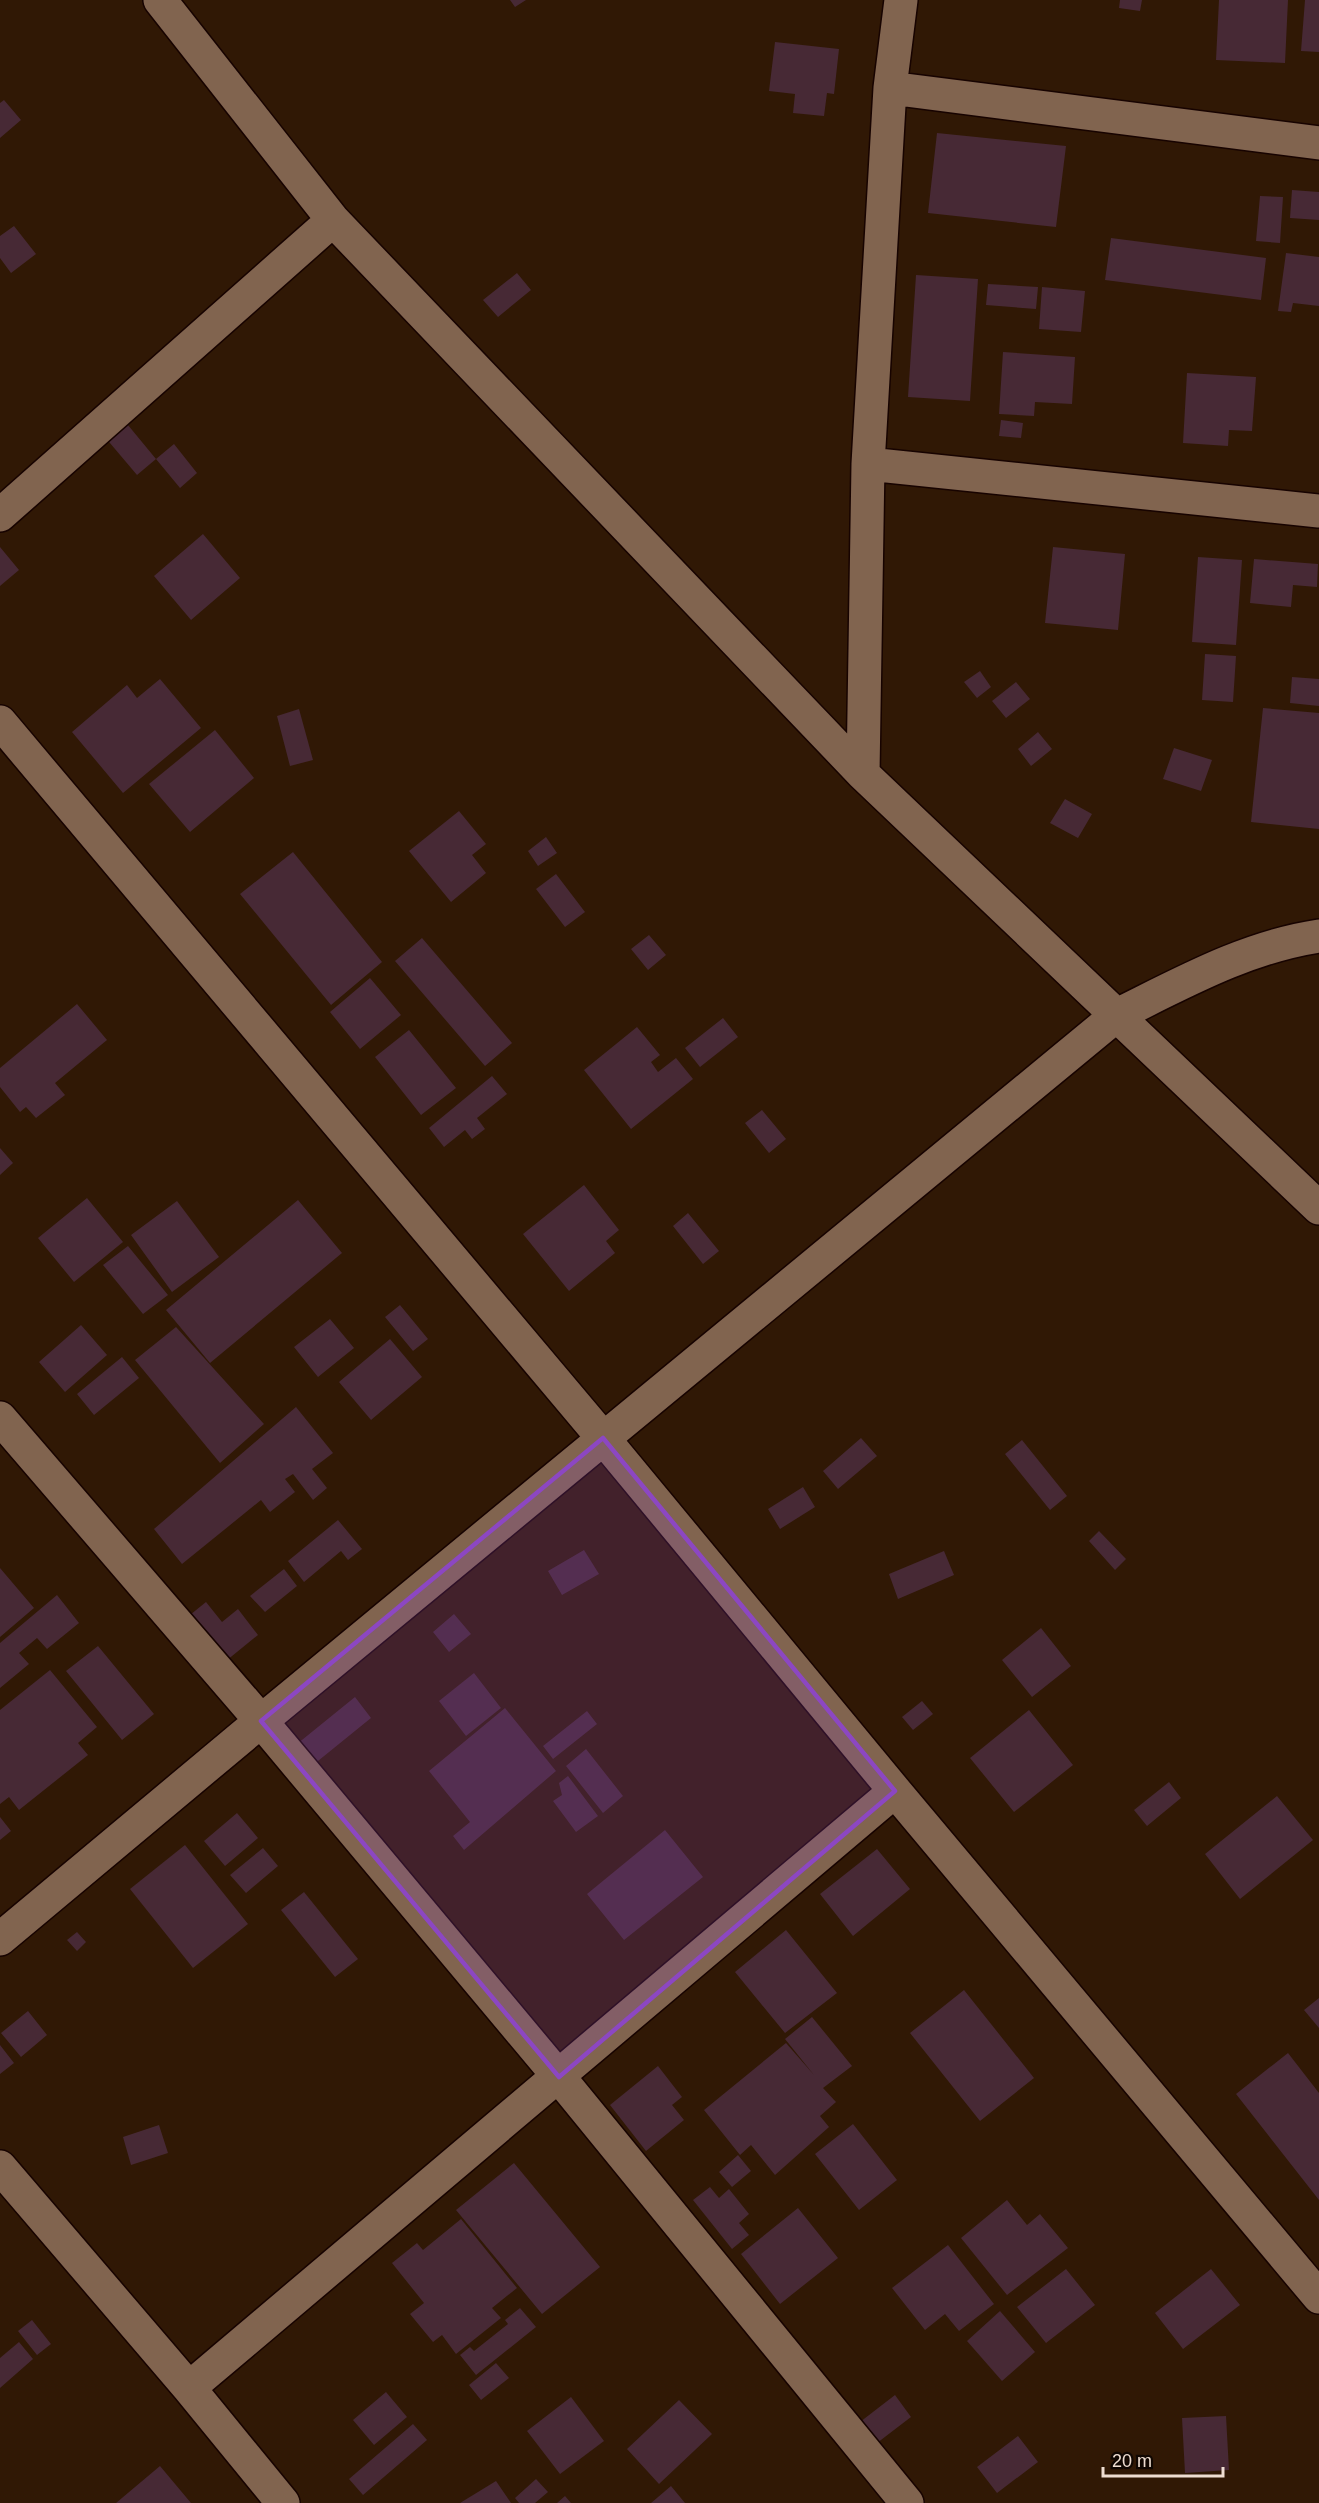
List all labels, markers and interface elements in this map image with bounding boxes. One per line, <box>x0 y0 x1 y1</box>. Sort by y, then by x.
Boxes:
scale bar <box>1103 2440 1223 2478</box>
text: 20 m <box>1112 2451 1152 2471</box>

